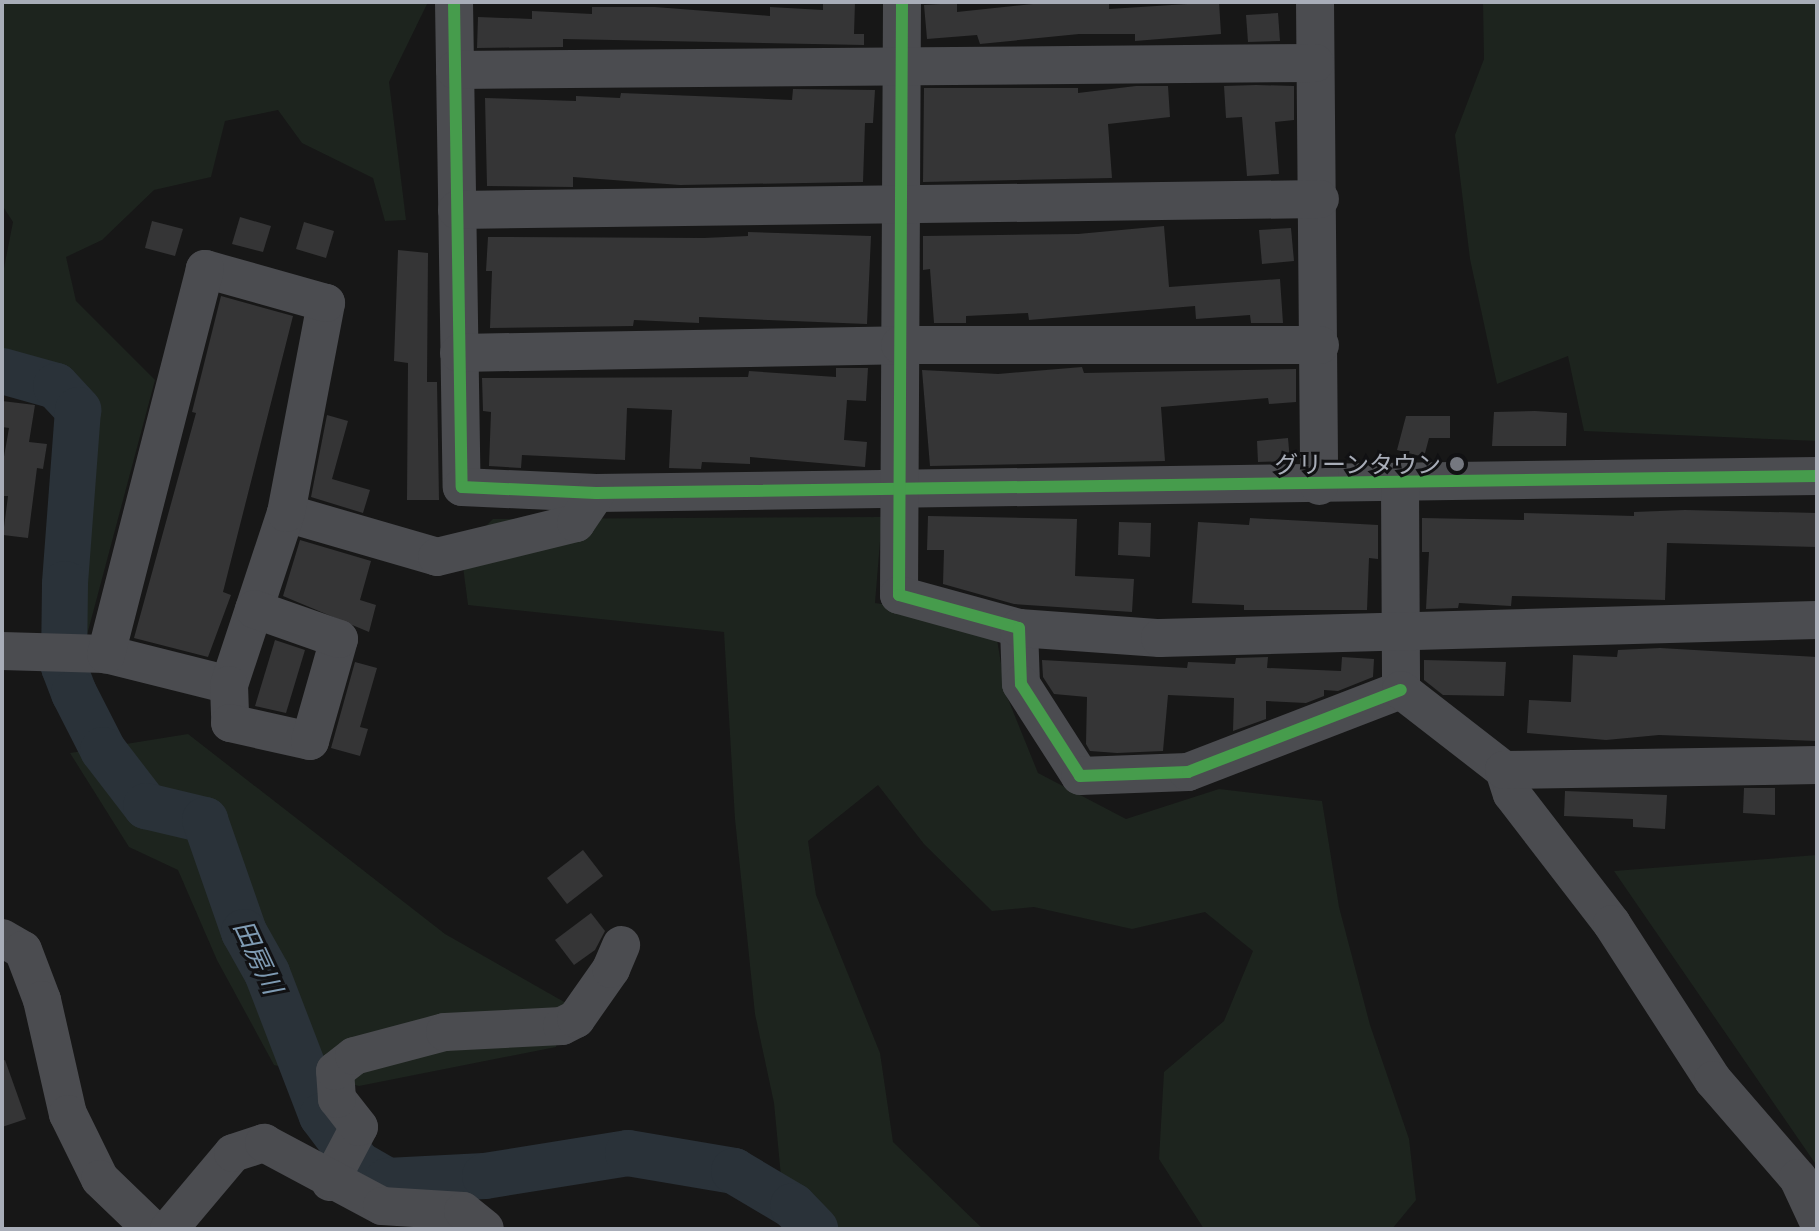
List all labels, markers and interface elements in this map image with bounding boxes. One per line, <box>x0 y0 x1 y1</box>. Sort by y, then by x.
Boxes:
place label: グリーンタウン <box>1273 450 1441 478</box>
marker: グリーンタウン <box>1448 455 1466 473</box>
water label: 田房川 <box>227 915 289 999</box>

